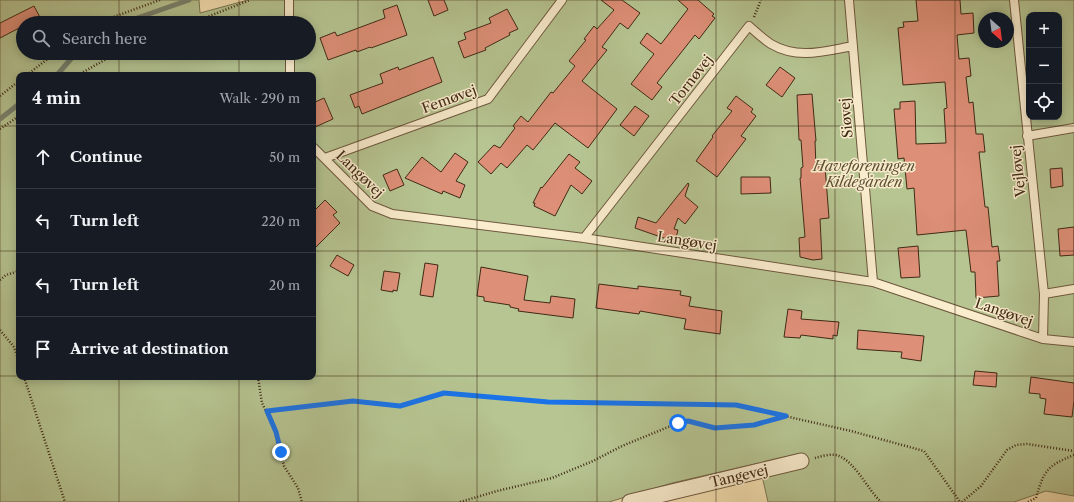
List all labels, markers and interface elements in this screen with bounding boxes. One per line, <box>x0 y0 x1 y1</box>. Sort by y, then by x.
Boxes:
north arrow <box>978 12 1014 48</box>
map controls <box>1026 12 1062 120</box>
button: + <box>1026 12 1062 48</box>
search box <box>16 16 316 60</box>
icon: search <box>30 27 52 49</box>
text: Search here <box>62 29 147 48</box>
button: − <box>1026 48 1062 84</box>
street label: Tornøvej <box>666 51 716 109</box>
street label: Femøvej <box>419 81 479 117</box>
button: locate <box>1026 84 1062 120</box>
text: 4 min <box>32 88 81 108</box>
text: Walk · 290 m <box>219 90 300 106</box>
street label: Siøvej <box>835 97 857 139</box>
street label: Vejløvej <box>1006 144 1030 199</box>
icon: ahead <box>32 146 54 168</box>
text: Continue <box>70 147 142 166</box>
street label: Langøvej <box>332 147 388 201</box>
text: 50 m <box>269 149 300 165</box>
park label: Haveforeningen Kildegården <box>812 157 915 191</box>
icon: left <box>32 210 54 232</box>
text: Turn left <box>70 211 139 230</box>
text: 220 m <box>261 213 300 229</box>
street label: Langøvej <box>656 227 718 255</box>
icon: left <box>32 274 54 296</box>
text: Turn left <box>70 275 139 294</box>
text: 20 m <box>269 277 300 293</box>
street label: Langøvej <box>973 294 1035 330</box>
icon: arrive <box>32 338 54 360</box>
text: Arrive at destination <box>70 339 229 358</box>
route start <box>669 414 687 432</box>
route end <box>272 443 290 461</box>
street label: Tangevej <box>708 461 770 491</box>

